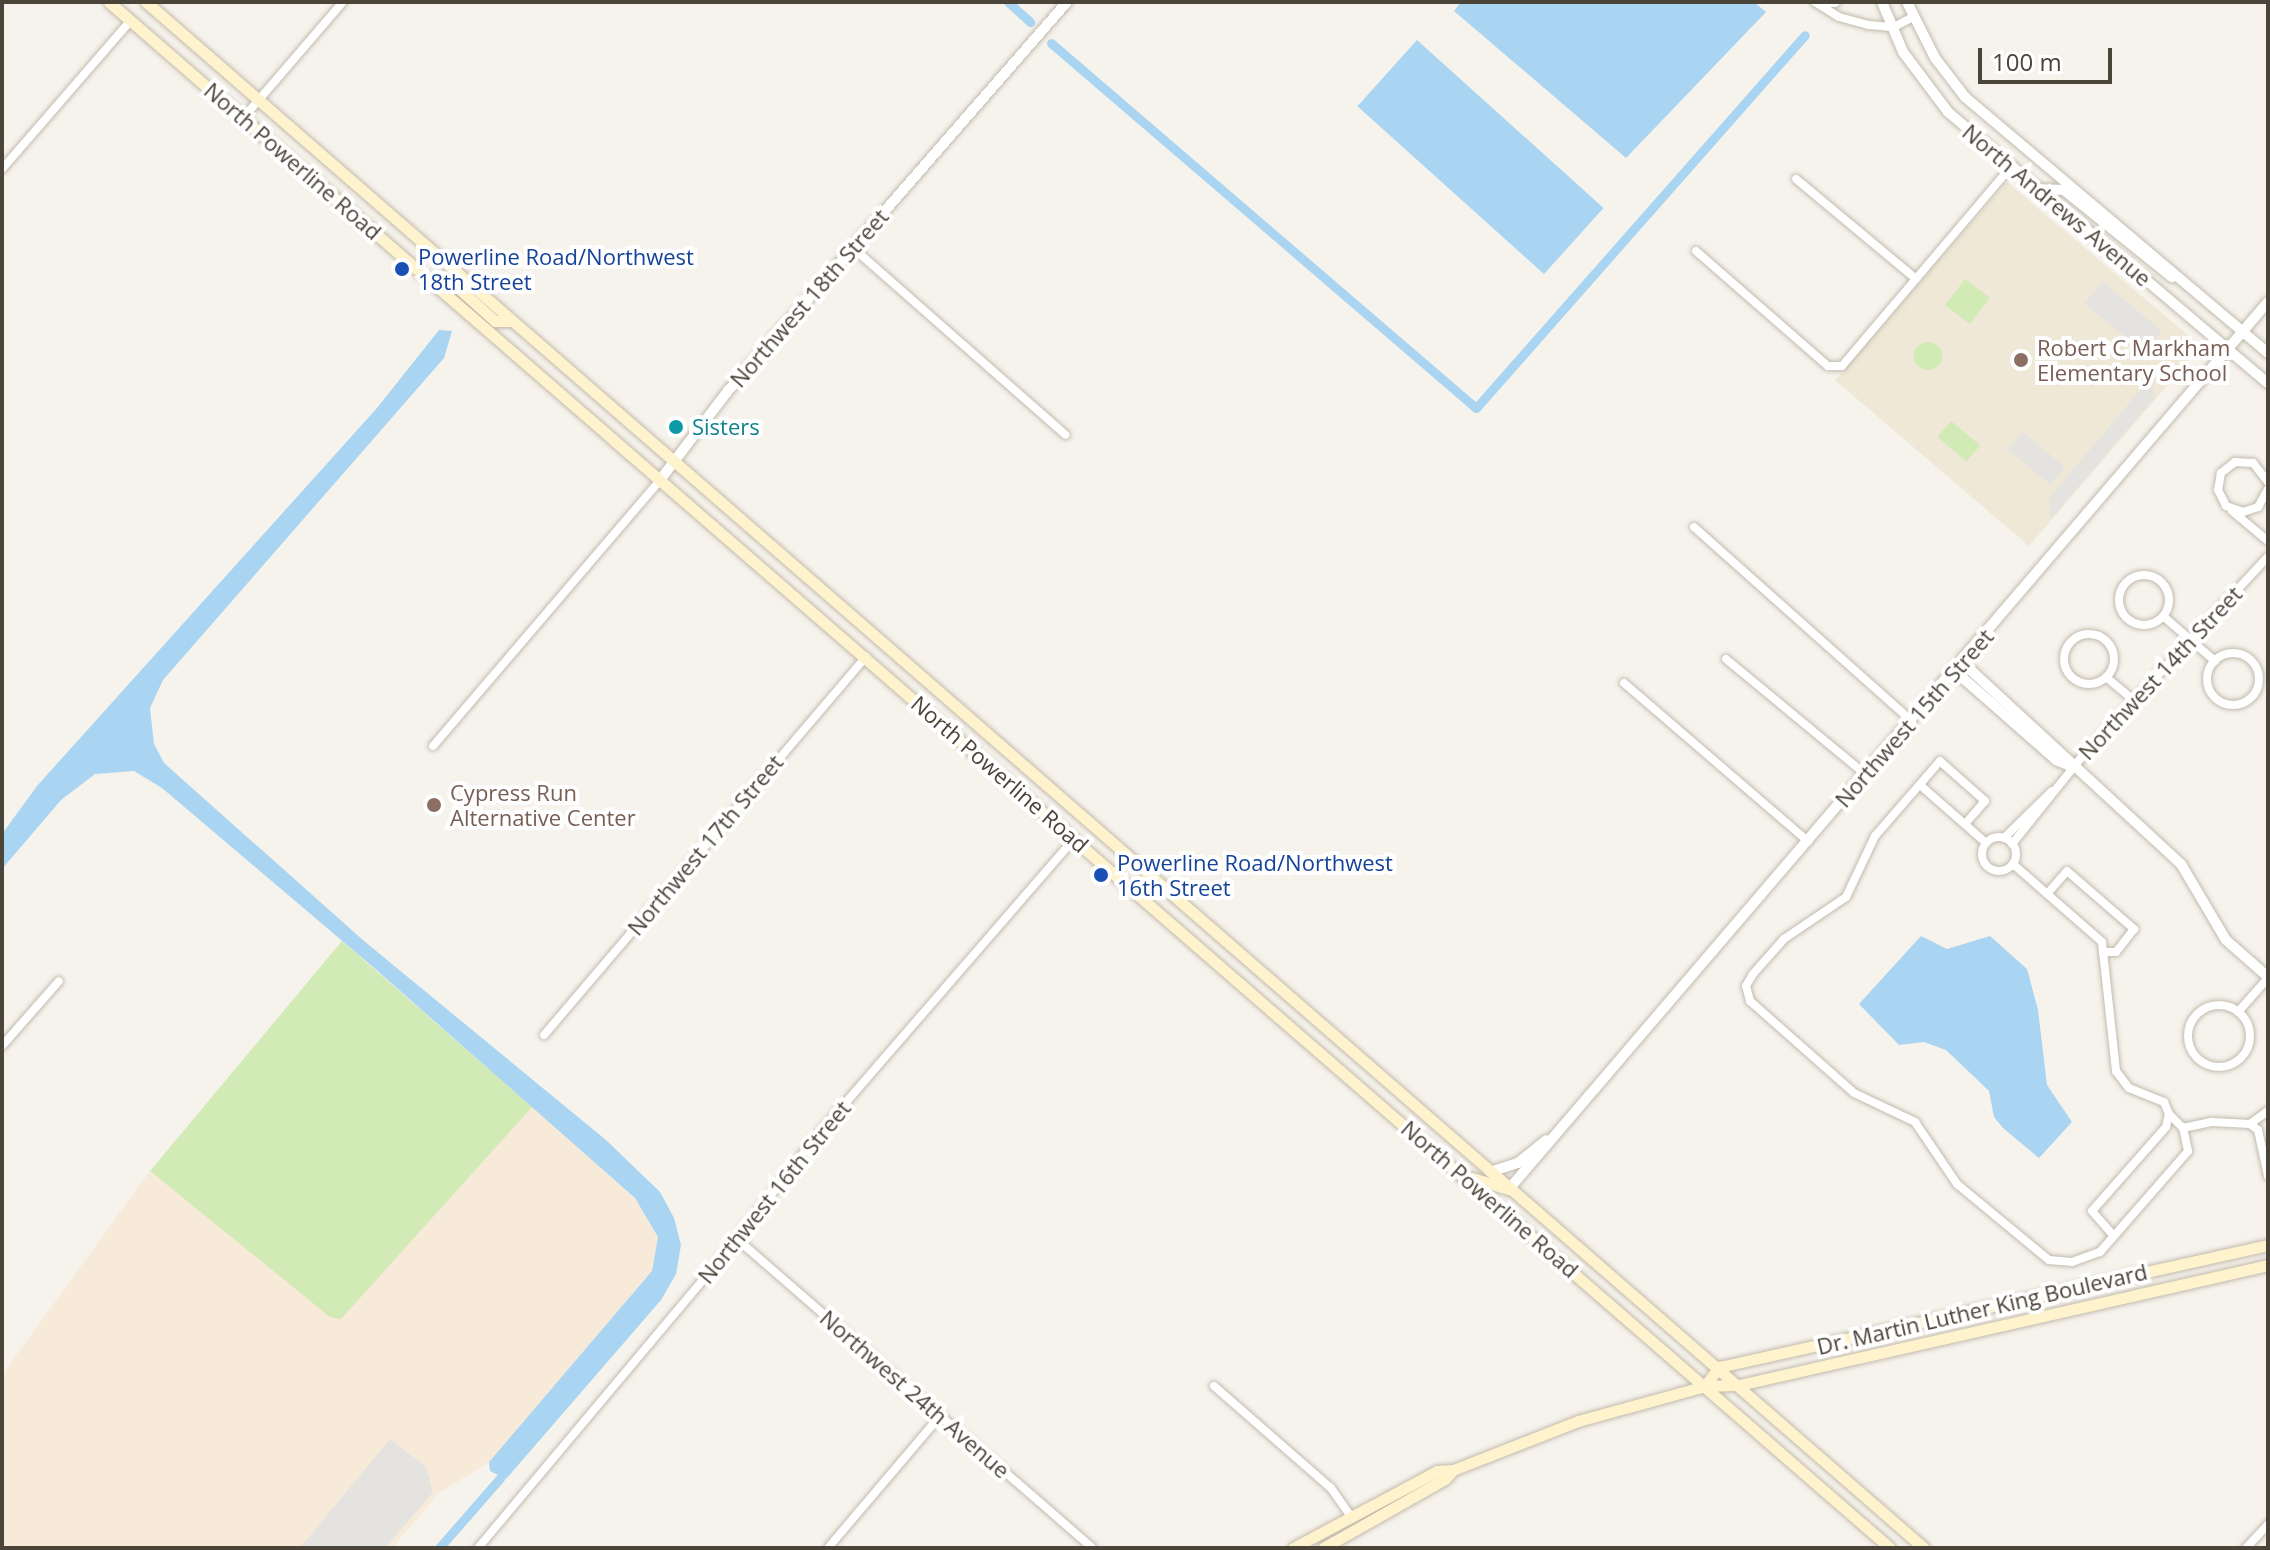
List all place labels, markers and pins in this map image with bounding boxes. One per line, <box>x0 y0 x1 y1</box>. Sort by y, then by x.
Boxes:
place label: Powerline Road/Northwest 18th Street <box>418 243 694 294</box>
marker: Powerline Road/Northwest 18th Street <box>393 260 411 278</box>
place label: Robert C Markham Elementary School <box>2037 334 2230 386</box>
marker: Robert C Markham Elementary School <box>2012 351 2030 369</box>
place label: Sisters <box>692 414 760 440</box>
marker: Sisters <box>667 418 685 436</box>
place label: Cypress Run Alternative Center <box>450 779 636 830</box>
marker: Cypress Run Alternative Center <box>425 796 443 814</box>
place label: Powerline Road/Northwest 16th Street <box>1117 849 1393 900</box>
marker: Powerline Road/Northwest 16th Street <box>1092 866 1110 884</box>

